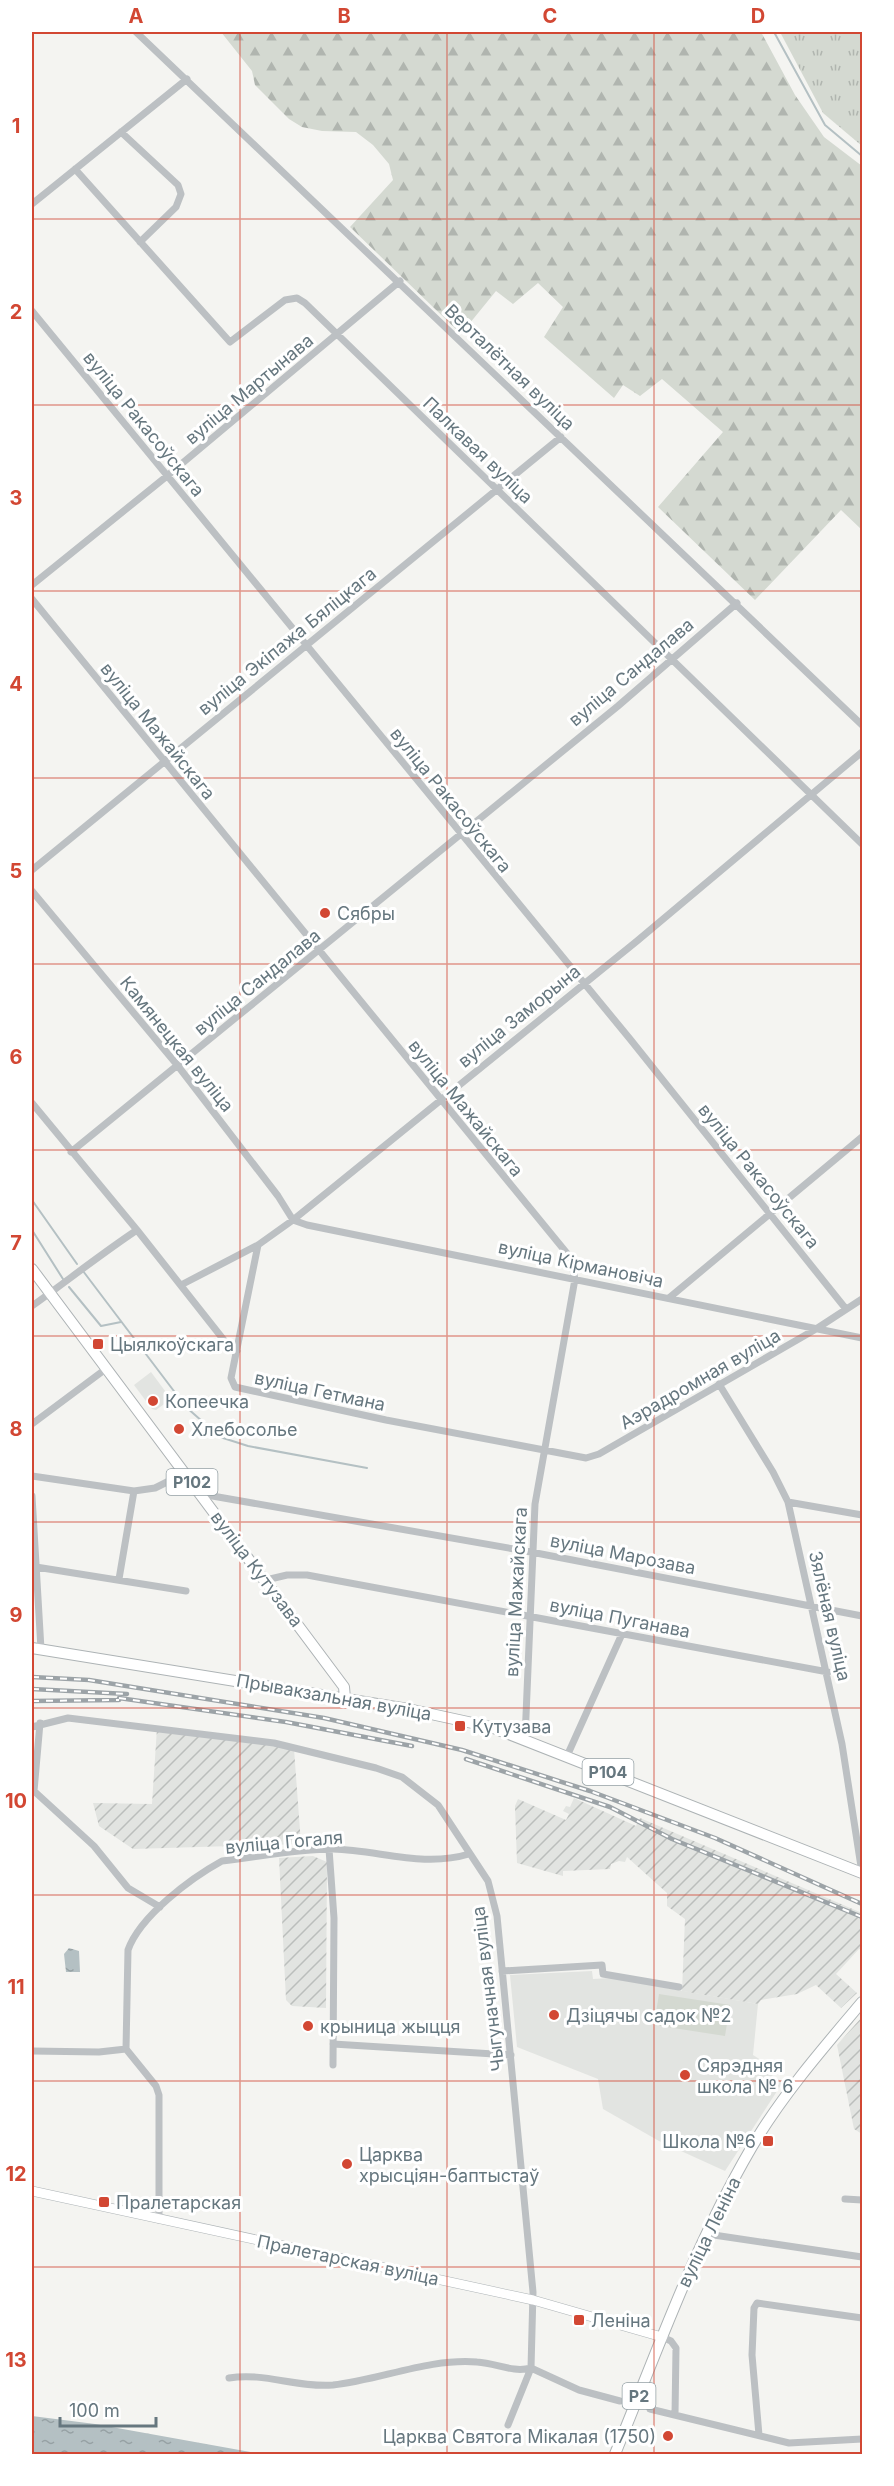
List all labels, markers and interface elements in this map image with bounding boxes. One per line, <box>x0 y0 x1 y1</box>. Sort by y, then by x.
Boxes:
text: A <box>129 4 144 28</box>
text: B <box>337 4 351 28</box>
text: C <box>543 4 557 28</box>
text: D <box>751 4 765 28</box>
text: 1 <box>12 114 20 138</box>
text: 2 <box>10 300 22 324</box>
street label: Верталётная вуліца <box>441 300 579 434</box>
street label: вуліца Мартынава <box>181 329 317 449</box>
street label: вуліца Ракасоўскага <box>79 347 209 501</box>
street label: Палкавая вуліца <box>419 392 537 508</box>
text: 3 <box>10 486 22 510</box>
street label: вуліца Экіпажа Бяліцкага <box>194 563 380 719</box>
street label: вуліца Сандалава <box>564 614 698 730</box>
street label: вуліца Мажайскага <box>96 658 220 804</box>
text: 4 <box>9 672 23 696</box>
street label: вуліца Ракасоўскага <box>386 723 516 877</box>
text: 5 <box>10 859 22 883</box>
place label: Сябры <box>337 903 395 924</box>
marker: Сябры <box>318 906 332 920</box>
street label: вуліца Сандалава <box>190 925 324 1039</box>
street label: вуліца Заморына <box>454 960 584 1072</box>
street label: Камянецкая вуліца <box>116 972 238 1116</box>
street label: вуліца Мажайскага <box>404 1035 528 1181</box>
text: 6 <box>10 1045 23 1069</box>
street label: вуліца Ракасоўскага <box>694 1099 824 1253</box>
text: 7 <box>10 1231 22 1255</box>
street label: вуліца Кірмановіча <box>497 1236 665 1292</box>
street label: Аэрадромная вуліца <box>616 1324 784 1434</box>
place label: Цыялкоўскага <box>110 1334 234 1355</box>
marker: Цыялкоўскага <box>91 1337 105 1351</box>
street label: вуліца Гетмана <box>253 1367 387 1415</box>
place label: Копеечка <box>165 1391 249 1412</box>
marker: Копеечка <box>146 1394 160 1408</box>
text: 8 <box>9 1417 23 1441</box>
place label: Хлебосолье <box>191 1419 298 1440</box>
marker: Хлебосолье <box>172 1422 186 1436</box>
road number: Р102 <box>166 1469 218 1495</box>
street label: вуліца Кутузава <box>207 1507 307 1631</box>
street label: вуліца Мажайскага <box>501 1507 531 1677</box>
street label: вуліца Марозава <box>549 1530 697 1578</box>
street label: Зялёная вуліца <box>805 1549 855 1683</box>
street label: вуліца Пуганава <box>548 1594 692 1642</box>
text: 9 <box>10 1603 23 1627</box>
street label: Прывакзальная вуліца <box>235 1670 433 1724</box>
place label: Кутузава <box>472 1716 551 1737</box>
marker: Кутузава <box>453 1719 467 1733</box>
road number: Р104 <box>582 1759 634 1785</box>
text: 10 <box>5 1789 27 1813</box>
street label: вуліца Гогаля <box>224 1826 344 1858</box>
street label: Чыгуначная вуліца <box>467 1905 509 2073</box>
text: 11 <box>7 1975 25 1999</box>
place label: Дзіцячы садок №2 <box>566 2005 732 2026</box>
marker: Дзіцячы садок №2 <box>547 2008 561 2022</box>
place label: крыница жыцця <box>320 2016 461 2037</box>
marker: крыница жыцця <box>301 2019 315 2033</box>
place label: Сярэдняя школа № 6 <box>697 2055 793 2097</box>
marker: Сярэдняя школа № 6 <box>678 2068 692 2082</box>
place label: Школа №6 <box>662 2131 756 2152</box>
marker: Школа №6 <box>761 2134 775 2148</box>
place label: Царква хрысціян-баптыстаў <box>359 2144 539 2186</box>
marker: Царква хрысціян-баптыстаў <box>340 2157 354 2171</box>
text: 12 <box>5 2162 27 2186</box>
street label: вуліца Леніна <box>673 2174 745 2290</box>
place label: Пралетарская <box>116 2192 241 2213</box>
marker: Пралетарская <box>97 2195 111 2209</box>
street label: Пралетарская вуліца <box>255 2230 441 2290</box>
place label: Леніна <box>591 2310 651 2331</box>
marker: Леніна <box>572 2313 586 2327</box>
text: 13 <box>5 2348 27 2372</box>
road number: Р2 <box>622 2383 656 2409</box>
scale bar <box>60 2390 156 2428</box>
text: 100 m <box>69 2400 120 2421</box>
place label: Царква Святога Мікалая (1750) <box>383 2426 656 2447</box>
marker: Царква Святога Мікалая (1750) <box>661 2429 675 2443</box>

